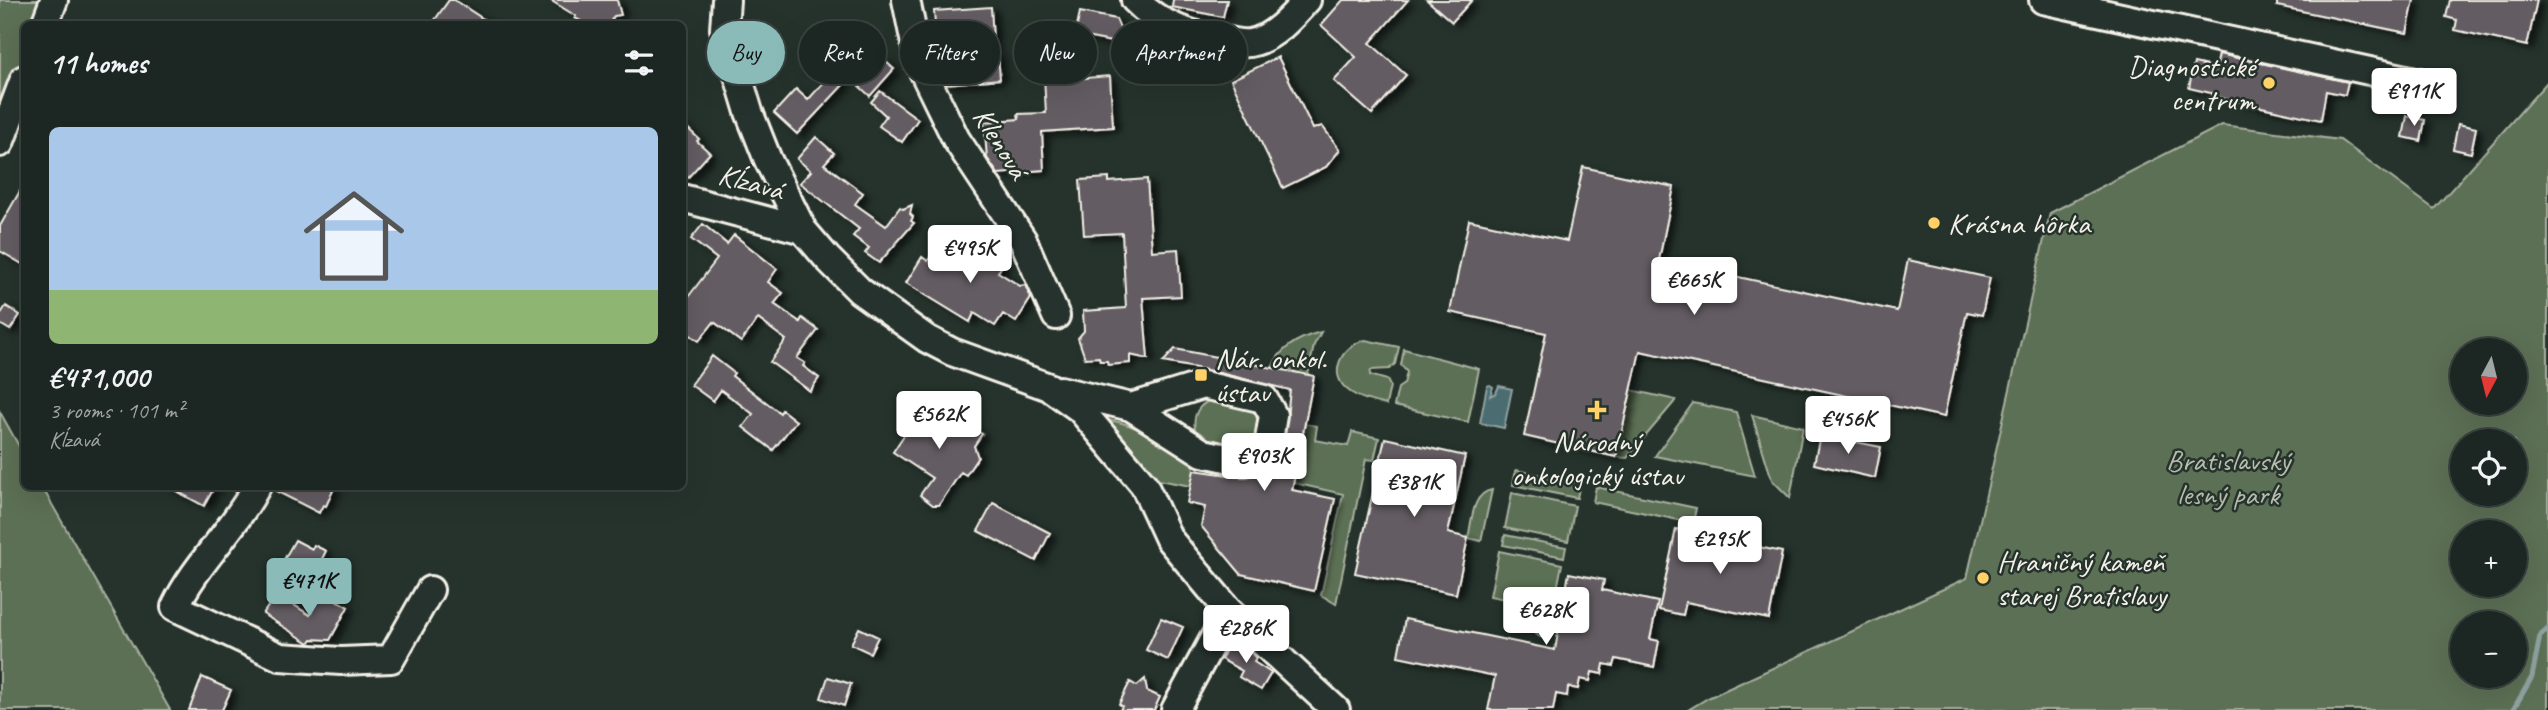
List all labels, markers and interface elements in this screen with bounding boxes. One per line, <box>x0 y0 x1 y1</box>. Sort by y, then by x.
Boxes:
chip: Buy <box>707 21 785 84</box>
chip: Rent <box>799 21 886 84</box>
chip: Filters <box>900 21 1000 84</box>
chip: New <box>1014 21 1097 84</box>
chip: Apartment <box>1111 21 1247 84</box>
text: 11 homes <box>49 44 147 82</box>
icon: filters <box>620 44 658 82</box>
place label: Diagnostické centrum <box>2128 47 2259 119</box>
pin: €911K <box>2365 68 2463 128</box>
marker: Diagnostické centrum <box>2261 75 2277 91</box>
text: €911K <box>2388 76 2440 105</box>
street label: Klenová <box>964 100 1039 188</box>
street label: Kĺzavá <box>714 155 790 210</box>
icon: home <box>291 173 417 299</box>
place label: Krásna hôrka <box>1948 204 2092 242</box>
marker: Krásna hôrka <box>1926 215 1942 231</box>
pin: €495K <box>921 226 1019 285</box>
text: €495K <box>944 233 996 262</box>
pin: €665K <box>1645 258 1743 317</box>
text: €665K <box>1667 265 1721 294</box>
north arrow <box>2450 338 2527 415</box>
map controls <box>2450 338 2527 688</box>
place label: Nár. onkol. ústav <box>1215 339 1327 411</box>
text: €471,000 <box>49 358 149 396</box>
marker: Nár. onkol. ústav <box>1193 367 1209 383</box>
pin: €562K <box>890 392 988 451</box>
text: 3 rooms · 101 m² <box>49 396 184 425</box>
pin: €456K <box>1799 396 1897 456</box>
text: €562K <box>912 399 966 428</box>
marker: Národný onkologický ústav <box>1587 400 1607 420</box>
text: €456K <box>1821 404 1875 433</box>
place label: Národný onkologický ústav <box>1511 422 1686 494</box>
text: Kĺzavá <box>49 425 99 454</box>
button: locate <box>2450 429 2527 506</box>
pin: €903K <box>1215 434 1313 493</box>
text: €903K <box>1238 441 1290 470</box>
park label: Bratislavský lesný park <box>2166 441 2294 513</box>
pin: €381K <box>1365 460 1463 519</box>
text: €381K <box>1387 467 1441 496</box>
pin: €295K <box>1671 516 1769 576</box>
button: + <box>2450 520 2527 597</box>
text: €295K <box>1694 524 1746 553</box>
place label: Hraničný kameň starej Bratislavy <box>1997 542 2169 614</box>
pin: €471K <box>260 558 358 618</box>
text: €471K <box>283 566 336 595</box>
marker: Hraničný kameň starej Bratislavy <box>1975 570 1991 586</box>
pin: €628K <box>1497 588 1595 647</box>
text: €628K <box>1519 595 1573 624</box>
pin: €286K <box>1197 606 1295 665</box>
button: − <box>2450 611 2527 688</box>
text: €286K <box>1219 613 1273 642</box>

